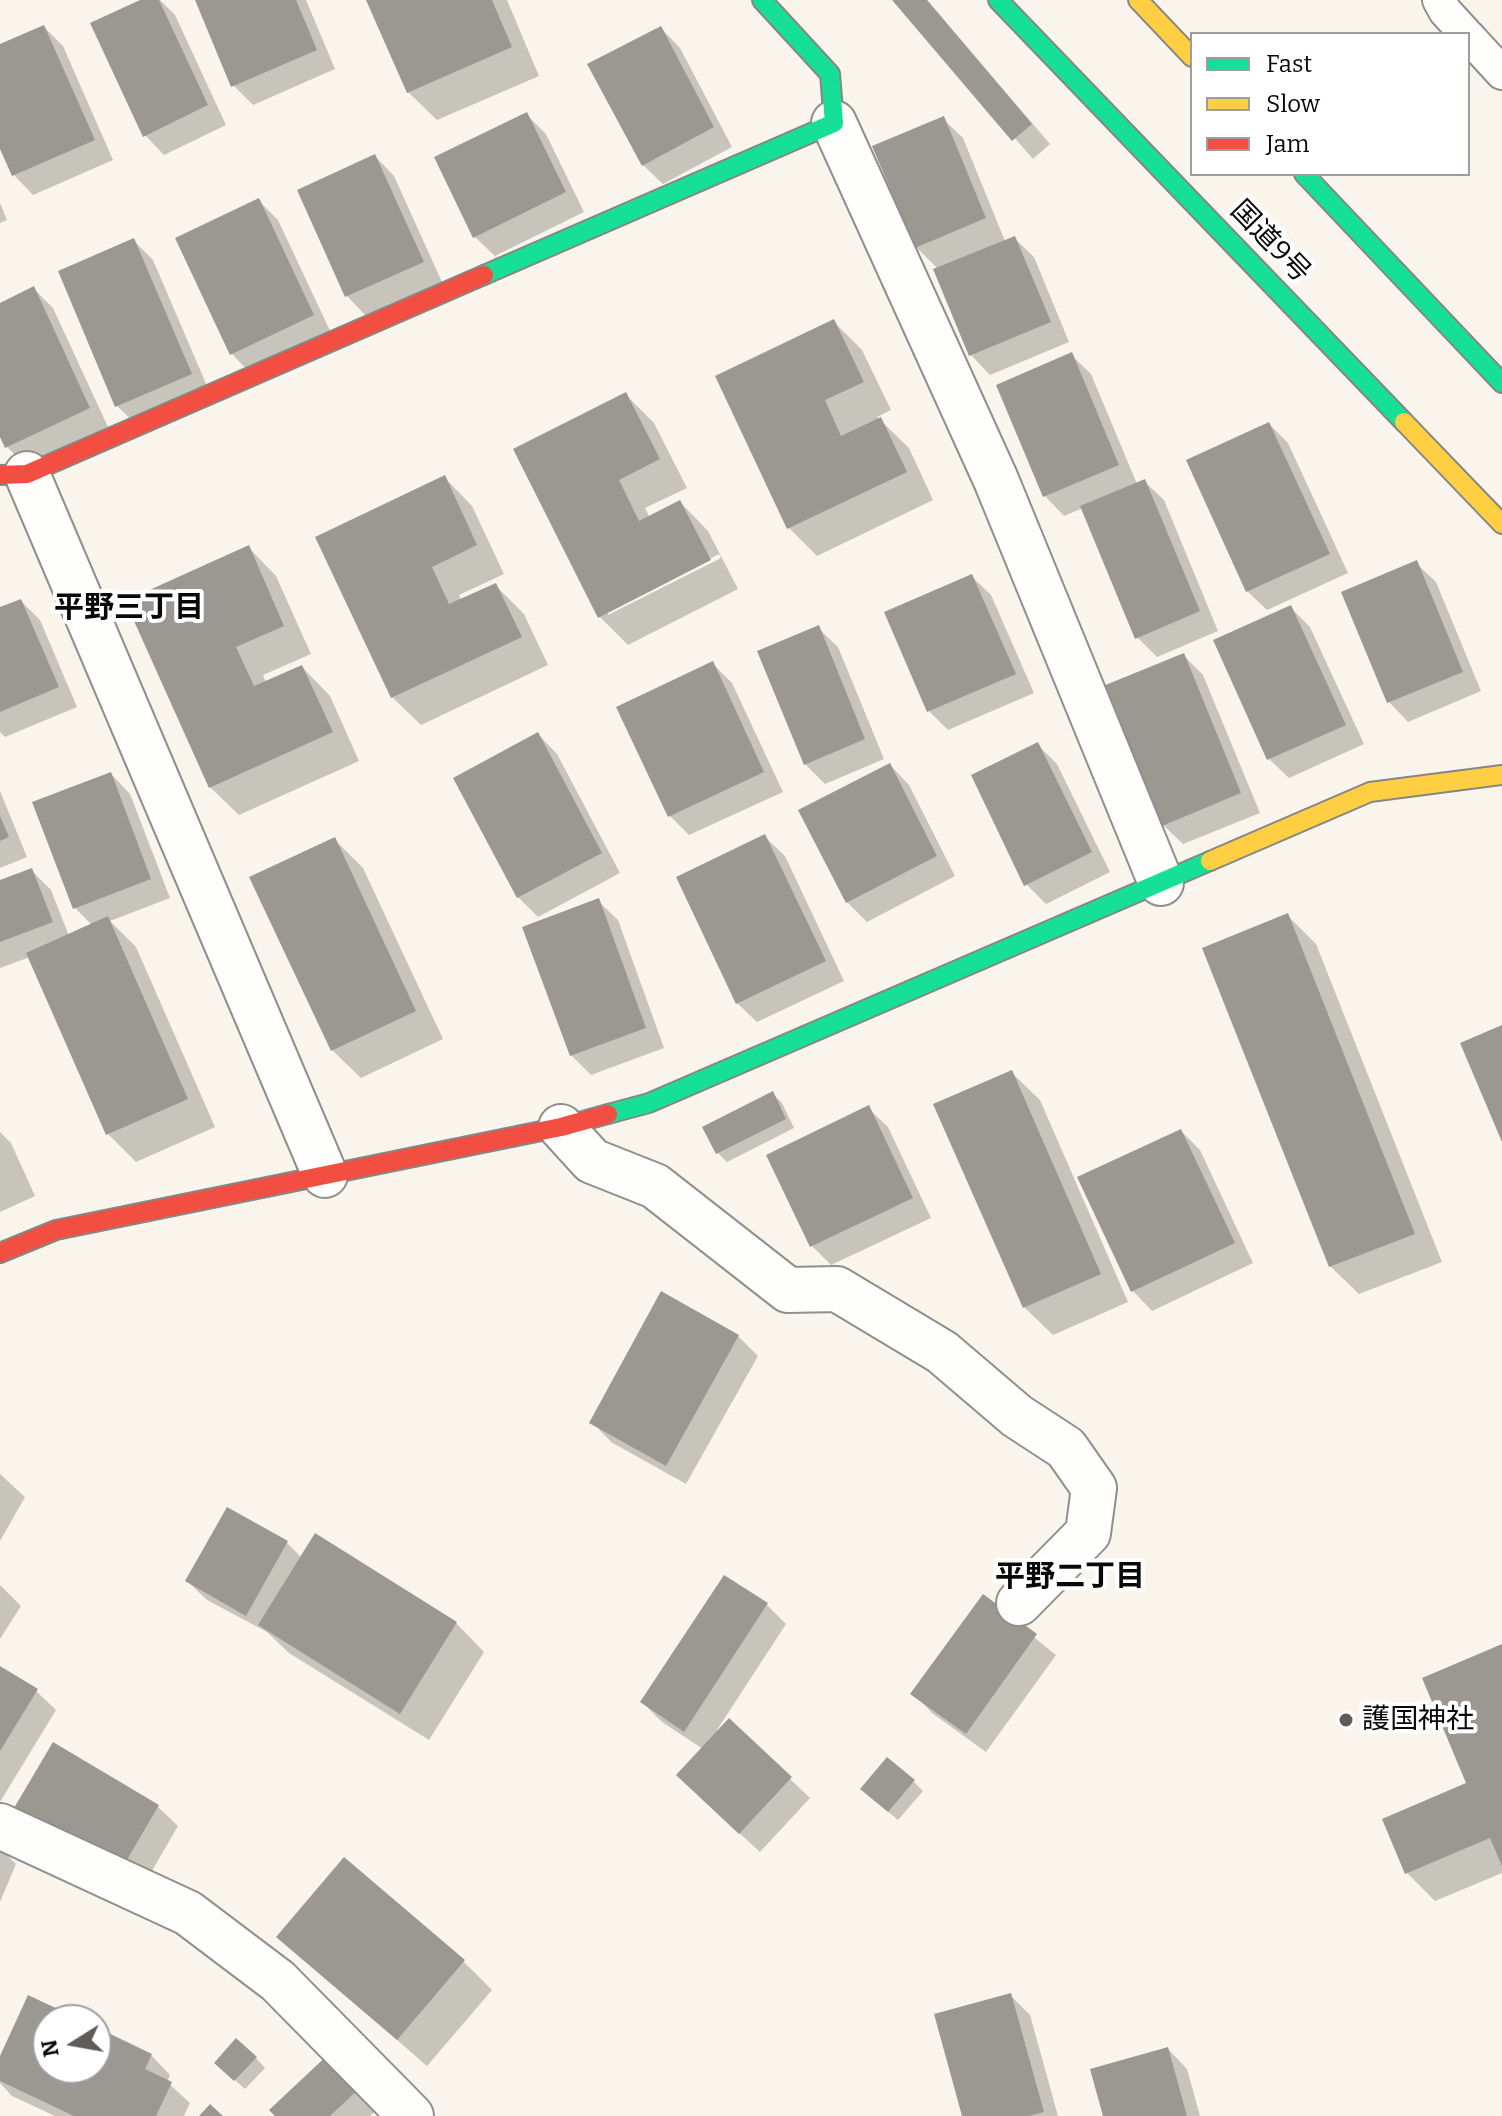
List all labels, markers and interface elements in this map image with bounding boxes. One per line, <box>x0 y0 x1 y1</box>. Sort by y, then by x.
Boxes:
legend <box>1190 32 1470 176</box>
text: Fast <box>1266 50 1312 78</box>
text: Slow <box>1266 90 1320 118</box>
text: Jam <box>1266 130 1309 158</box>
street label: 国道9号 <box>1223 194 1317 290</box>
district label: 平野三丁目 <box>54 591 204 627</box>
district label: 平野二丁目 <box>995 1560 1145 1596</box>
place label: 護国神社 <box>1362 1703 1474 1737</box>
marker: 護国神社 <box>1337 1711 1355 1729</box>
north arrow <box>32 2004 112 2084</box>
text: N <box>35 2037 65 2059</box>

